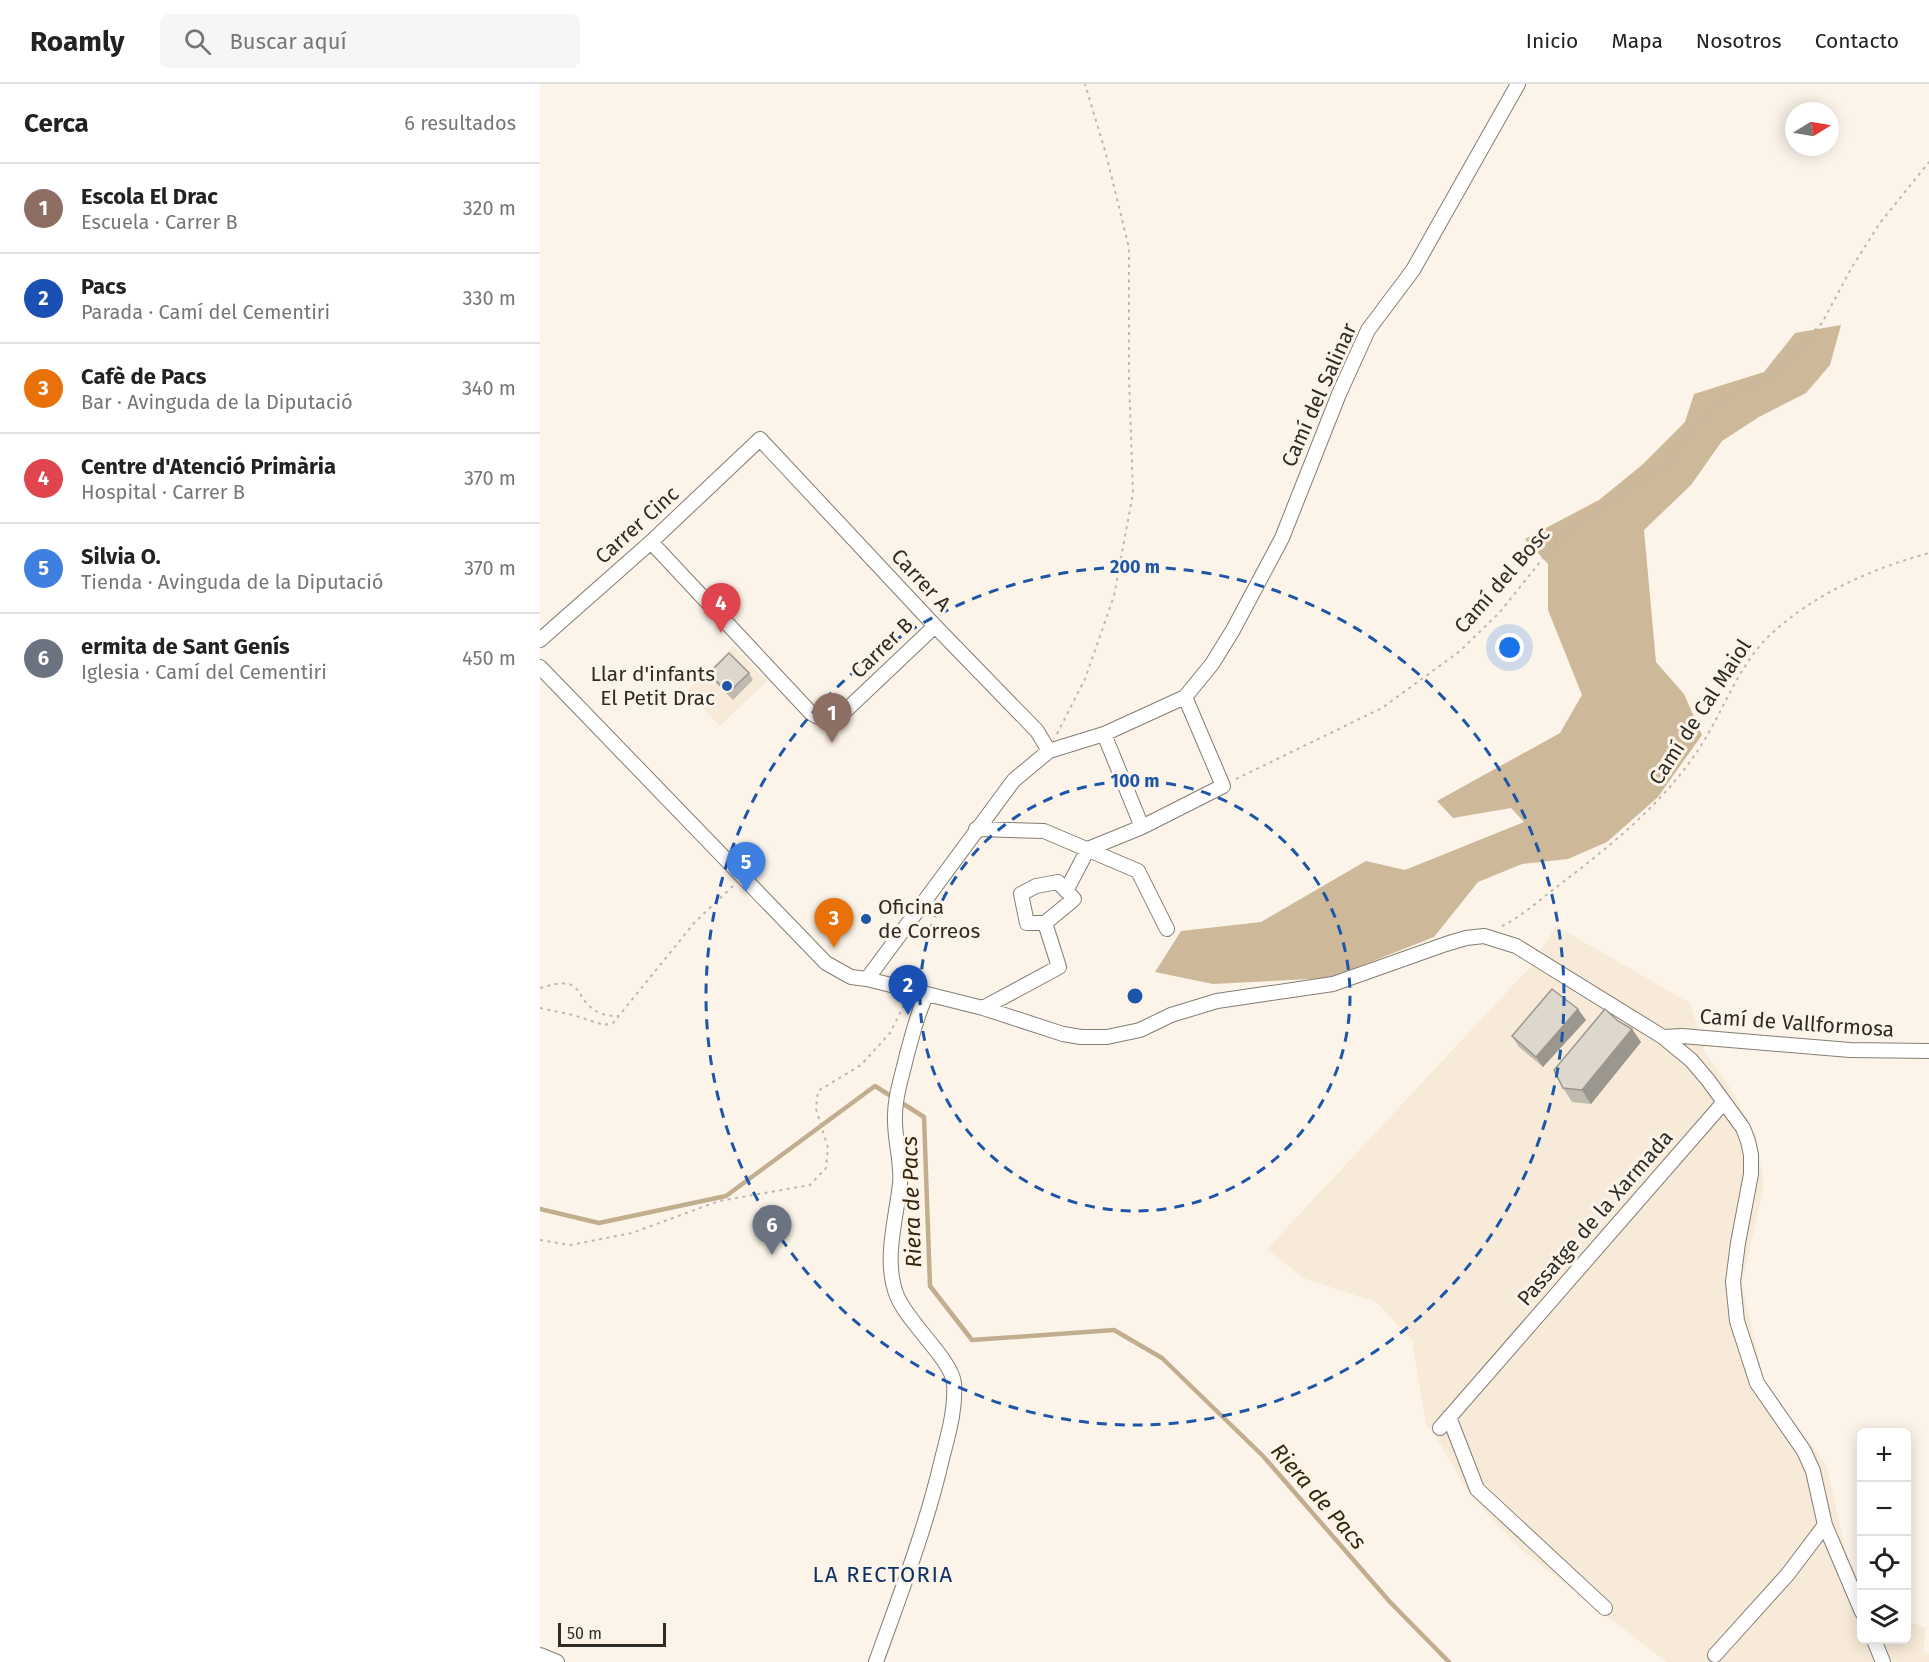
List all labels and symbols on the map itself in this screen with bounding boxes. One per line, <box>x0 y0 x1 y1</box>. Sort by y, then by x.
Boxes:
north arrow <box>1785 102 1839 156</box>
street label: Camí del Salinar <box>1276 319 1362 471</box>
street label: Carrer Cinc <box>590 481 684 569</box>
street label: Camí del Bosc <box>1449 521 1555 639</box>
street label: Carrer A <box>886 543 956 617</box>
text: 200 m <box>1110 556 1160 578</box>
pin: 4 <box>702 584 741 633</box>
street label: Carrer B <box>845 612 919 684</box>
your location <box>1495 633 1524 662</box>
street label: Camí de Cal Maiol <box>1643 634 1757 790</box>
place label: Llar d'infants El Petit Drac <box>591 661 715 711</box>
marker: Llar d'infants El Petit Drac <box>720 679 734 693</box>
pin: 1 <box>812 694 852 743</box>
text: 100 m <box>1111 770 1159 792</box>
pin: 5 <box>726 842 766 892</box>
place label: Oficina de Correos <box>878 894 980 944</box>
pin: 3 <box>814 898 854 948</box>
marker: Oficina de Correos <box>859 912 873 926</box>
pin: 2 <box>888 966 928 1015</box>
centre of rings <box>1125 986 1145 1006</box>
street label: Camí de Vallformosa <box>1699 1003 1895 1043</box>
street label: Passatge de la Xarmada <box>1512 1125 1678 1311</box>
water label: Riera de Pacs <box>896 1136 927 1268</box>
pin: 6 <box>752 1206 792 1255</box>
water label: Riera de Pacs <box>1265 1438 1372 1555</box>
district label: LA RECTORIA <box>812 1561 954 1588</box>
scale bar <box>558 1620 666 1648</box>

